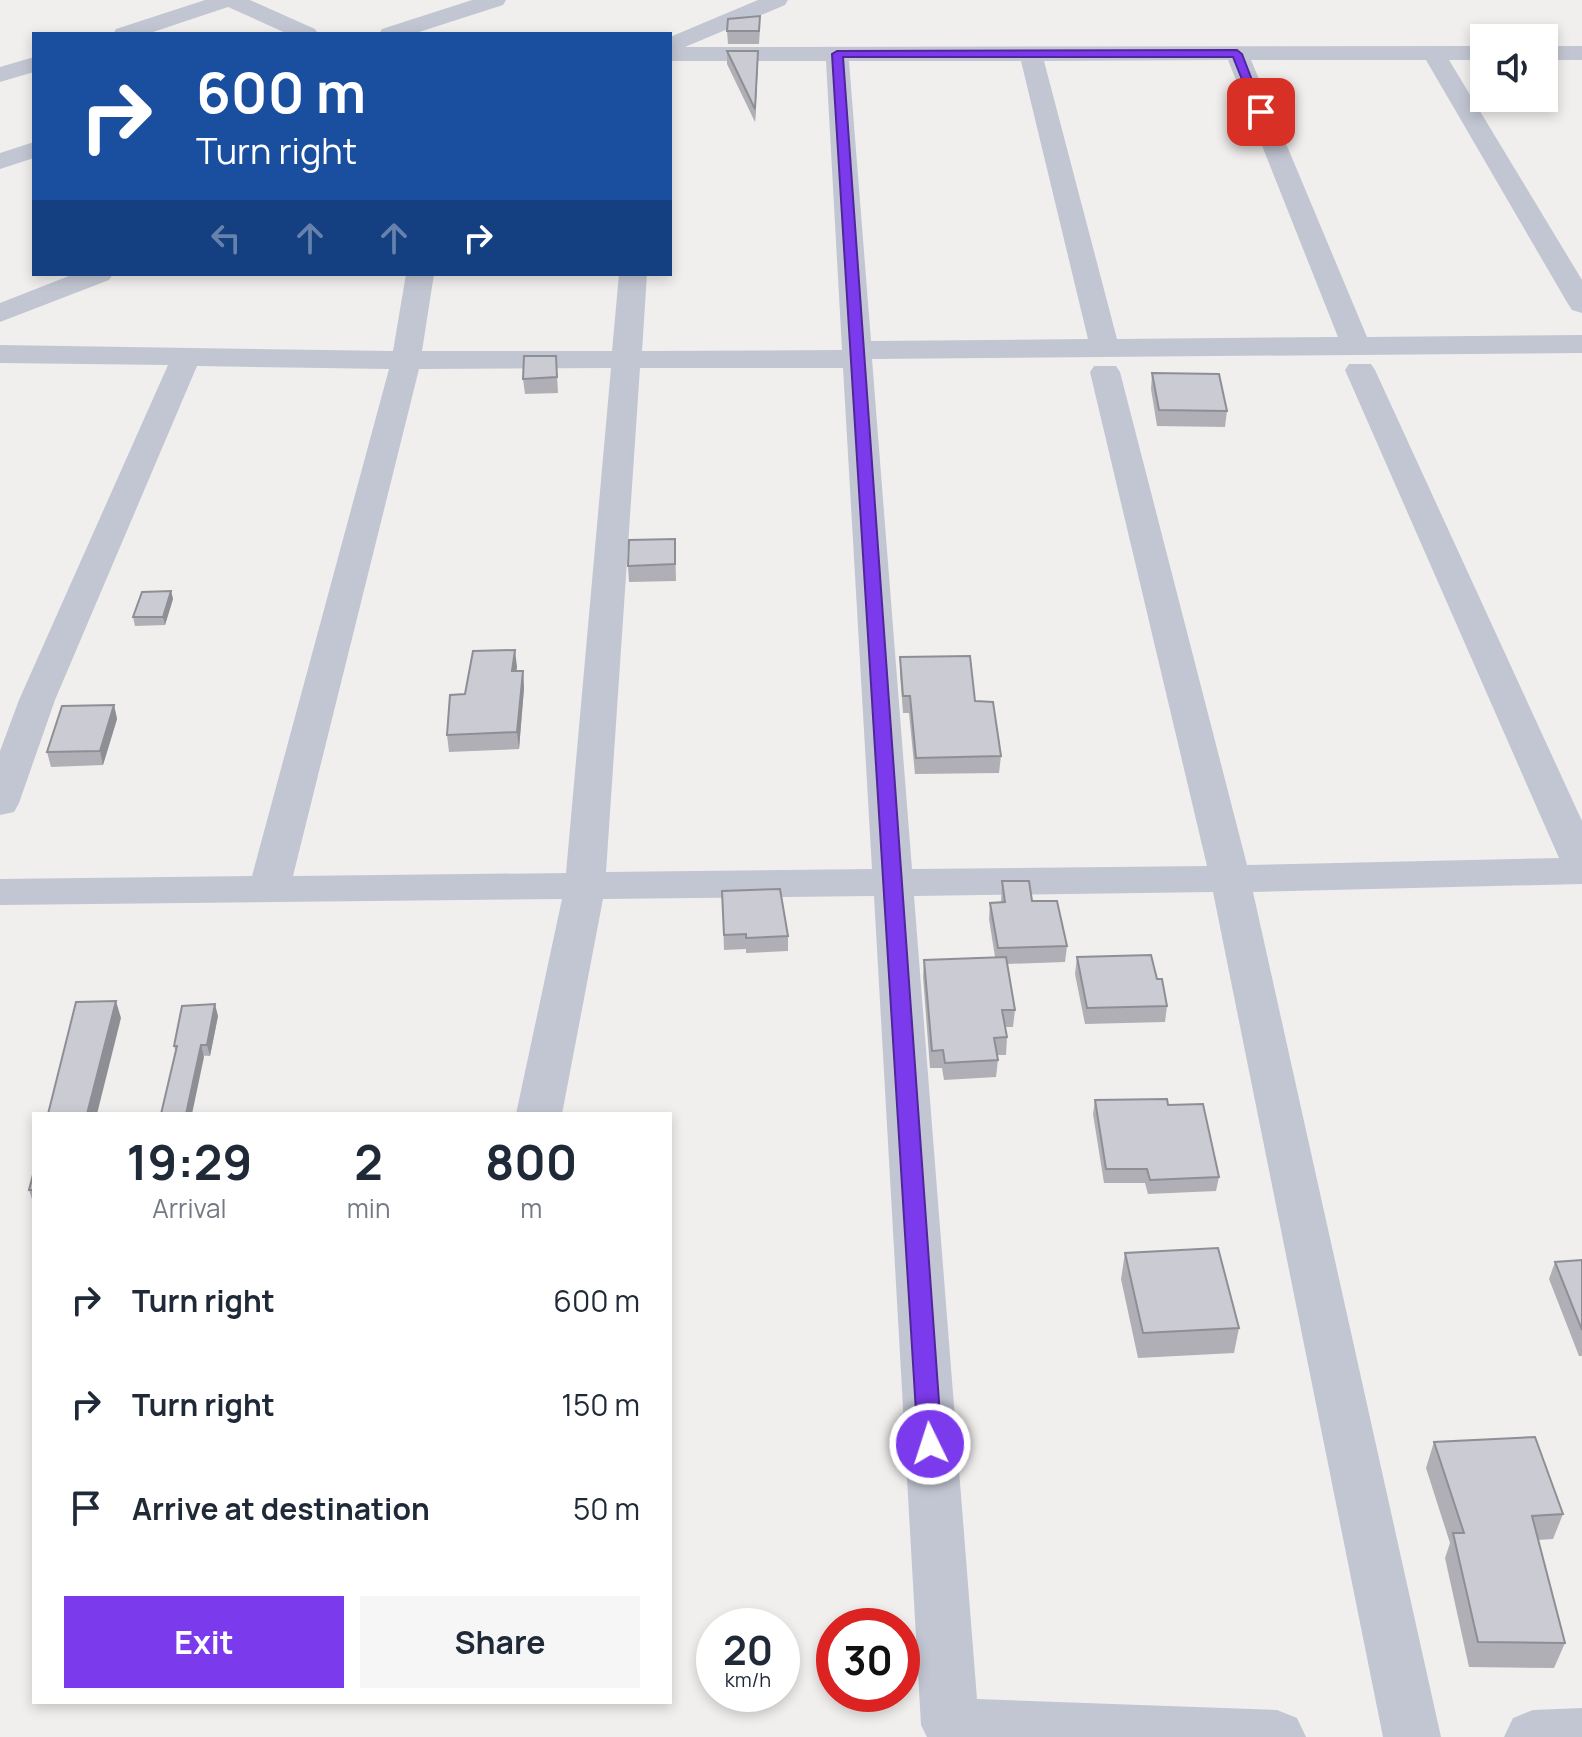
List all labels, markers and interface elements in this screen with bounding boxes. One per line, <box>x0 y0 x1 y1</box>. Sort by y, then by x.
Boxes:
map controls <box>1470 24 1558 112</box>
button: sound <box>1470 24 1558 112</box>
text: 600 m <box>196 53 366 130</box>
icon: right <box>64 64 168 168</box>
pin <box>1227 78 1295 146</box>
icon: arrive <box>1239 90 1283 134</box>
text: Turn right <box>196 126 357 175</box>
icon: left <box>204 216 248 260</box>
icon: ahead <box>288 216 332 260</box>
icon: ahead <box>372 216 416 260</box>
icon: right <box>456 216 500 260</box>
text: 19:29 <box>127 1129 252 1194</box>
text: 2 <box>354 1129 383 1194</box>
text: 800 <box>485 1129 577 1194</box>
text: Arrival <box>152 1190 227 1226</box>
text: min <box>347 1190 390 1226</box>
text: m <box>520 1190 542 1226</box>
icon: right <box>64 1278 108 1322</box>
text: Turn right <box>132 1280 275 1321</box>
text: 600 m <box>553 1280 640 1321</box>
icon: right <box>64 1382 108 1426</box>
text: Turn right <box>132 1384 275 1425</box>
text: 150 m <box>561 1384 640 1425</box>
position arrow <box>888 1402 972 1486</box>
icon: arrive <box>64 1486 108 1530</box>
text: Arrive at destination <box>132 1488 430 1529</box>
text: 50 m <box>573 1488 640 1529</box>
button: Exit <box>64 1596 344 1688</box>
button: Share <box>360 1596 640 1688</box>
speed limit sign: 30 <box>816 1608 920 1712</box>
text: 20 <box>723 1622 773 1677</box>
text: km/h <box>725 1666 771 1693</box>

